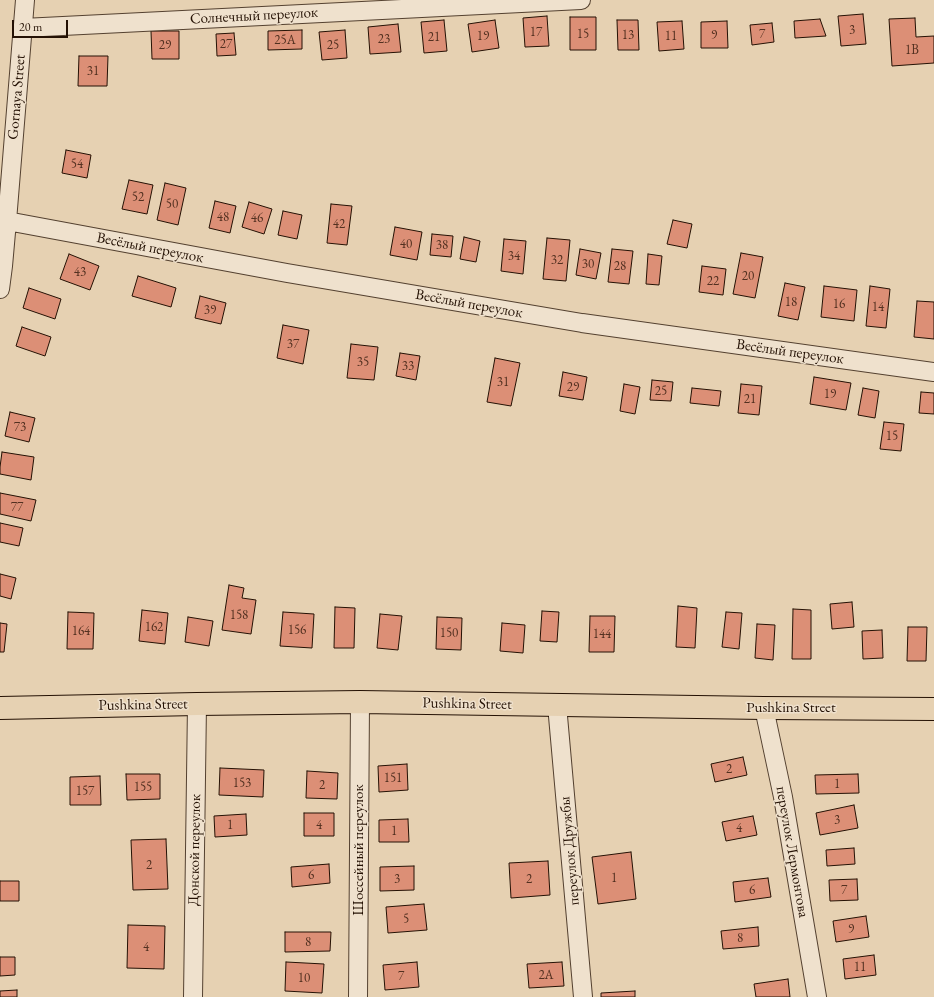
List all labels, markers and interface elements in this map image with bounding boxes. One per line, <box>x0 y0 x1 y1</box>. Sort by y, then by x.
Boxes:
street label: Солнечный переулок <box>189 4 319 28</box>
scale bar <box>14 12 70 38</box>
text: 20 m <box>19 19 42 35</box>
house number: 3 <box>849 22 855 38</box>
house number: 17 <box>530 24 542 40</box>
house number: 15 <box>577 26 589 42</box>
house number: 7 <box>759 26 765 42</box>
house number: 13 <box>622 27 634 43</box>
house number: 9 <box>711 27 717 43</box>
house number: 19 <box>477 28 489 44</box>
house number: 11 <box>665 28 677 44</box>
house number: 21 <box>428 29 440 45</box>
house number: 23 <box>378 31 390 47</box>
house number: 25А <box>274 32 296 48</box>
house number: 27 <box>220 36 232 52</box>
house number: 29 <box>159 37 171 53</box>
house number: 25 <box>327 37 339 53</box>
house number: 1В <box>905 42 919 58</box>
street label: Gornaya Street <box>4 54 30 140</box>
house number: 31 <box>87 63 99 79</box>
house number: 54 <box>71 156 83 172</box>
house number: 52 <box>132 189 144 205</box>
house number: 50 <box>166 196 178 212</box>
house number: 48 <box>217 209 229 225</box>
house number: 46 <box>251 210 263 226</box>
house number: 42 <box>333 216 345 232</box>
street label: Весёлый переулок <box>95 229 205 267</box>
house number: 40 <box>400 236 412 252</box>
house number: 38 <box>436 237 448 253</box>
house number: 34 <box>508 248 520 264</box>
house number: 32 <box>551 252 563 268</box>
house number: 30 <box>582 256 594 272</box>
house number: 28 <box>614 258 626 274</box>
house number: 43 <box>74 264 86 280</box>
house number: 20 <box>742 268 754 284</box>
house number: 22 <box>707 273 719 289</box>
street label: Весёлый переулок <box>414 286 524 322</box>
house number: 18 <box>785 294 797 310</box>
house number: 16 <box>833 296 845 312</box>
house number: 14 <box>872 299 884 315</box>
house number: 39 <box>204 302 216 318</box>
house number: 37 <box>287 336 299 352</box>
street label: Весёлый переулок <box>735 336 845 368</box>
house number: 35 <box>357 354 369 370</box>
house number: 33 <box>402 358 414 374</box>
house number: 31 <box>497 374 509 390</box>
house number: 29 <box>567 379 579 395</box>
house number: 25 <box>655 383 667 399</box>
house number: 19 <box>824 386 836 402</box>
house number: 21 <box>744 391 756 407</box>
house number: 73 <box>14 419 26 435</box>
house number: 15 <box>886 428 898 444</box>
house number: 77 <box>11 499 23 515</box>
house number: 158 <box>230 607 248 623</box>
house number: 162 <box>145 619 163 635</box>
house number: 156 <box>288 622 306 638</box>
house number: 164 <box>72 623 90 639</box>
house number: 150 <box>440 625 458 641</box>
house number: 144 <box>593 626 611 642</box>
street label: Pushkina Street <box>422 694 512 714</box>
street label: Pushkina Street <box>98 695 188 715</box>
street label: Pushkina Street <box>746 699 836 717</box>
house number: 2 <box>726 761 732 777</box>
house number: 151 <box>384 770 402 786</box>
house number: 153 <box>233 775 251 791</box>
house number: 1 <box>834 776 840 792</box>
house number: 2 <box>319 777 325 793</box>
house number: 155 <box>134 779 152 795</box>
house number: 157 <box>76 783 94 799</box>
street label: Шоссейный переулок <box>350 784 368 916</box>
street label: переулок Лермонтова <box>772 785 812 919</box>
street label: Донской переулок <box>185 794 205 906</box>
street label: переулок Дружбы <box>556 796 584 906</box>
house number: 3 <box>834 812 840 828</box>
house number: 1 <box>227 817 233 833</box>
house number: 4 <box>316 817 322 833</box>
house number: 4 <box>736 820 742 836</box>
house number: 1 <box>391 823 397 839</box>
house number: 2 <box>146 857 152 873</box>
house number: 6 <box>308 867 314 883</box>
house number: 1 <box>611 870 617 886</box>
house number: 3 <box>394 871 400 887</box>
house number: 2 <box>526 871 532 887</box>
house number: 6 <box>749 882 755 898</box>
house number: 7 <box>841 882 847 898</box>
house number: 5 <box>403 911 409 927</box>
house number: 9 <box>848 921 854 937</box>
house number: 8 <box>737 930 743 946</box>
house number: 8 <box>305 934 311 950</box>
house number: 4 <box>143 939 149 955</box>
house number: 11 <box>854 959 866 975</box>
house number: 2А <box>538 967 554 983</box>
house number: 7 <box>398 968 404 984</box>
house number: 10 <box>298 970 310 986</box>

